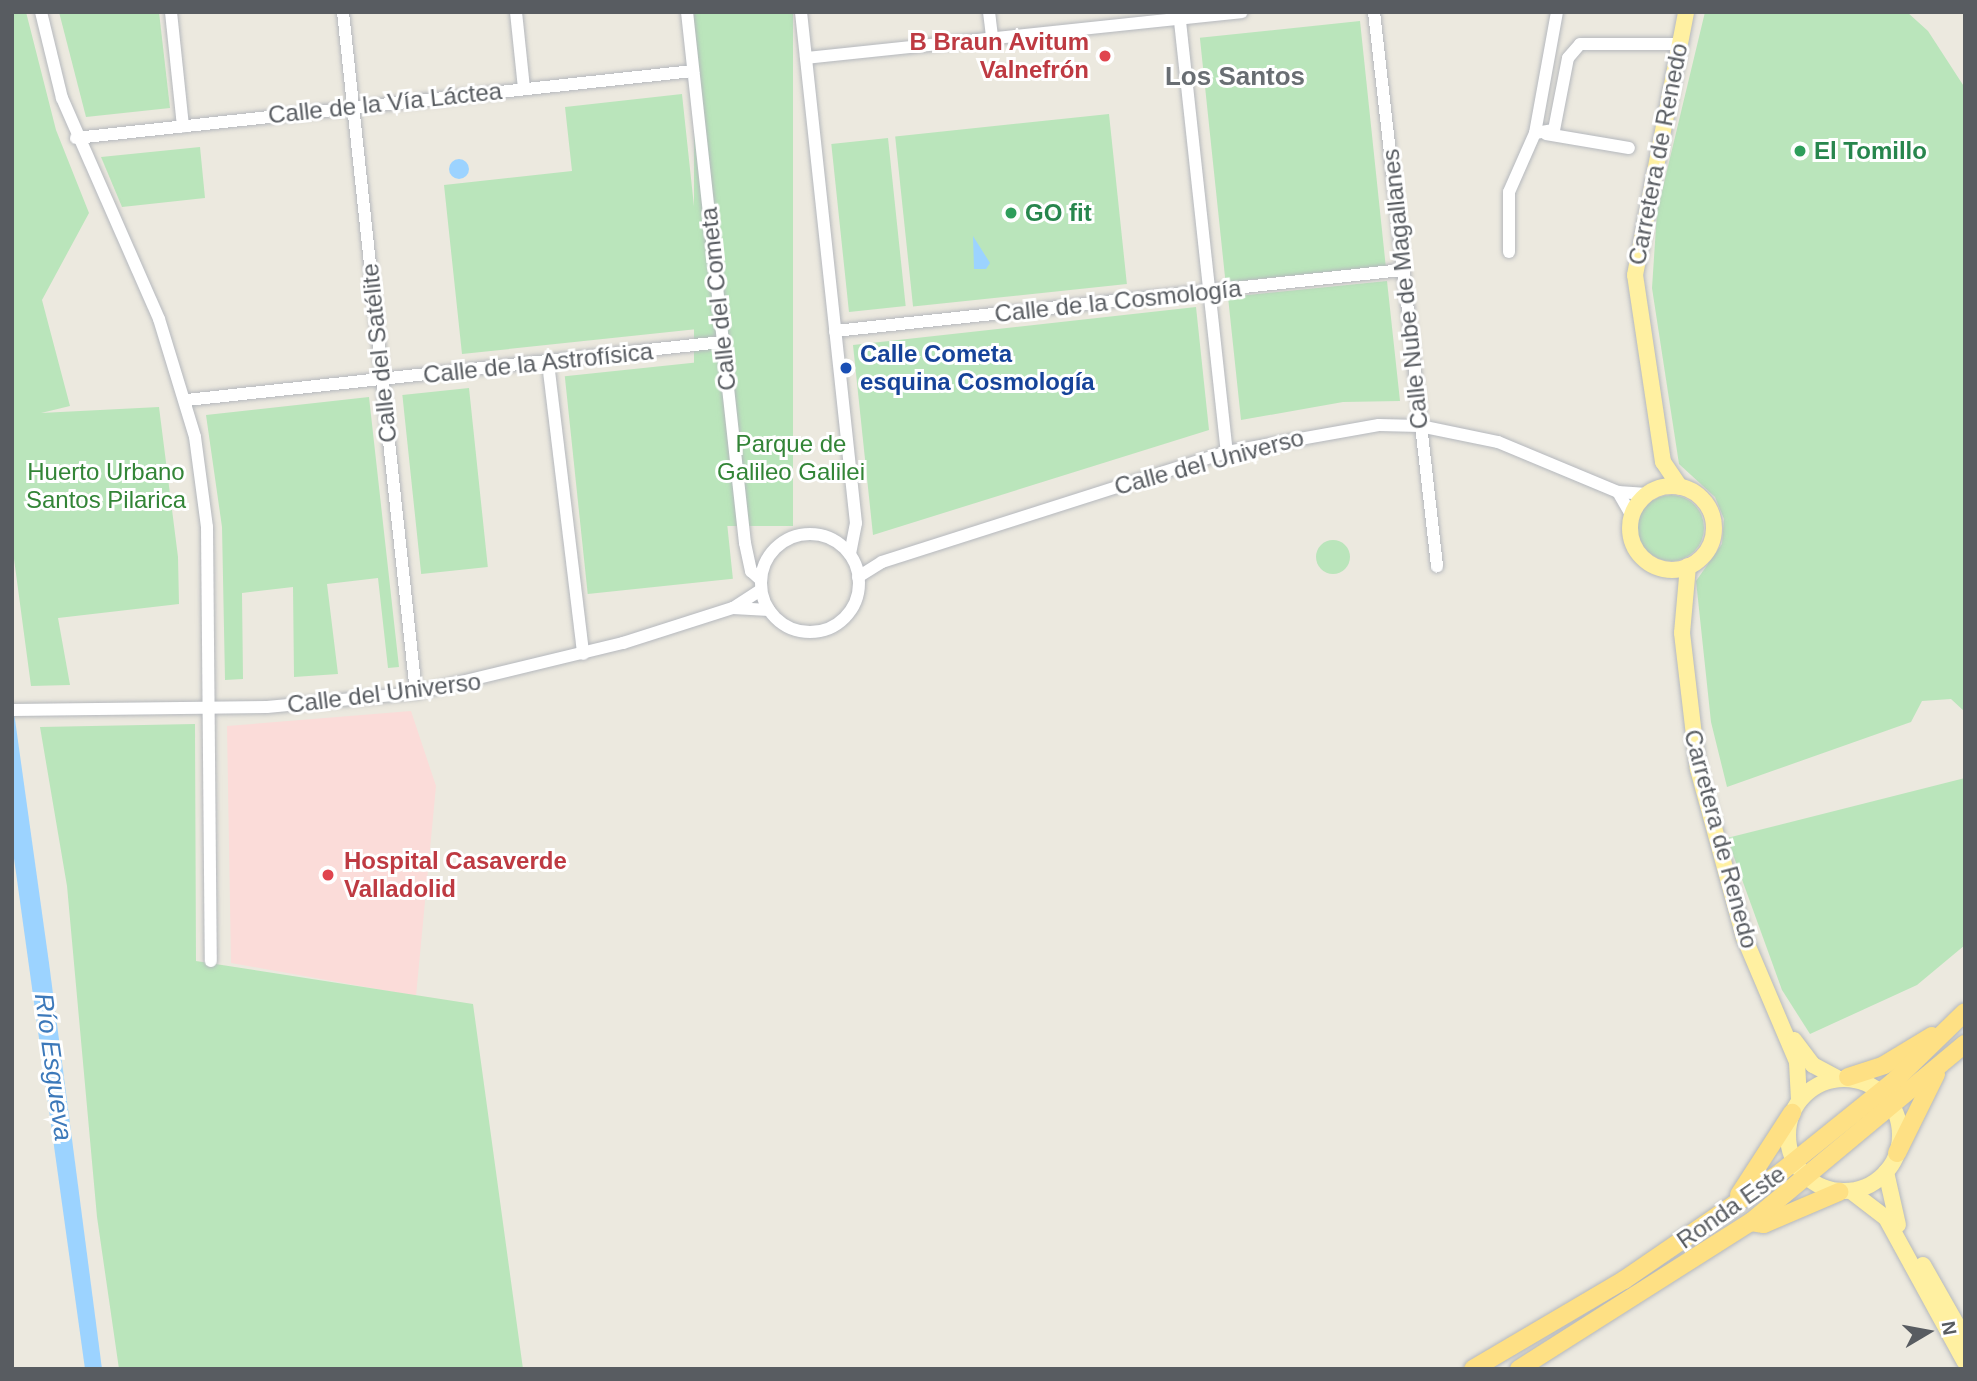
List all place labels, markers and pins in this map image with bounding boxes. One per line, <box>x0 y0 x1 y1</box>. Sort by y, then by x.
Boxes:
place label: B Braun Avitum Valnefrón <box>909 28 1089 84</box>
marker: B Braun Avitum Valnefrón <box>1095 46 1115 66</box>
place label: El Tomillo <box>1814 137 1927 165</box>
marker: El Tomillo <box>1792 143 1808 159</box>
place label: GO fit <box>1025 199 1092 227</box>
marker: GO fit <box>1003 205 1019 221</box>
place label: Calle Cometa esquina Cosmología <box>860 340 1095 396</box>
marker: Calle Cometa esquina Cosmología <box>838 360 854 376</box>
place label: Hospital Casaverde Valladolid <box>344 847 567 903</box>
marker: Hospital Casaverde Valladolid <box>318 865 338 885</box>

